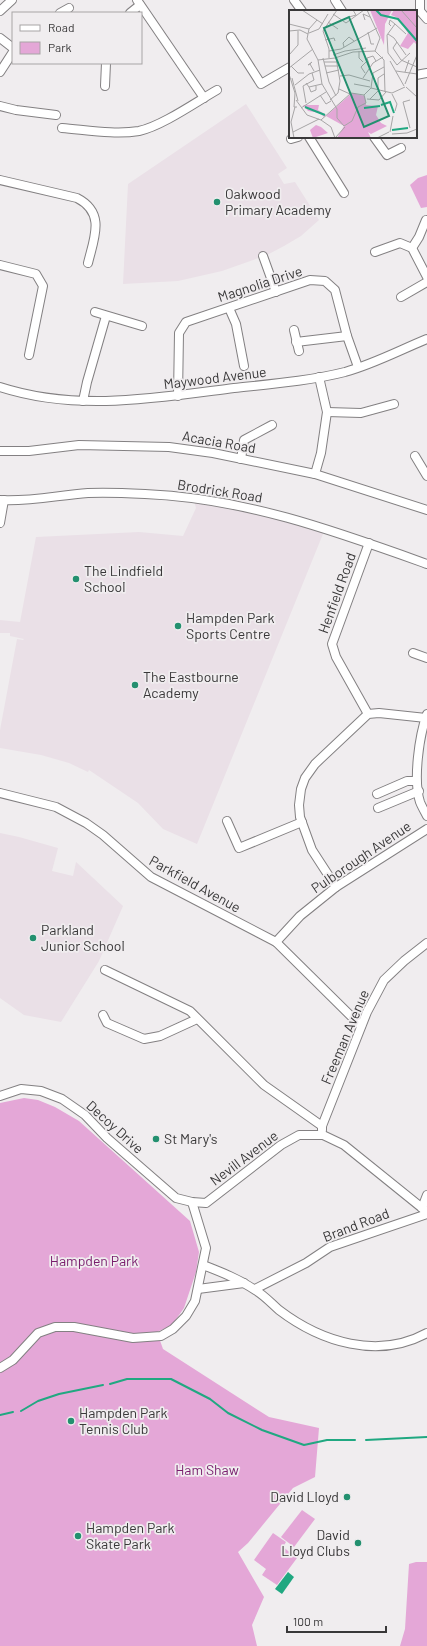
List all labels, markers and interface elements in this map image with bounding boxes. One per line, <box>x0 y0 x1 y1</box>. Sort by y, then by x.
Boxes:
inset map <box>289 10 417 138</box>
legend <box>12 12 142 64</box>
text: Road <box>48 20 75 34</box>
text: Park <box>48 40 72 54</box>
place label: Oakwood Primary Academy <box>225 185 332 218</box>
marker: Oakwood Primary Academy <box>212 197 222 207</box>
street label: Magnolia Drive <box>216 262 304 305</box>
street label: Maywood Avenue <box>162 363 267 392</box>
street label: Acacia Road <box>181 427 257 456</box>
street label: Brodrick Road <box>176 475 264 506</box>
street label: Henfield Road <box>314 550 359 636</box>
place label: The Lindfield School <box>84 562 163 595</box>
marker: The Lindfield School <box>71 574 81 584</box>
place label: Hampden Park Sports Centre <box>186 609 274 642</box>
marker: Hampden Park Sports Centre <box>173 621 183 631</box>
place label: The Eastbourne Academy <box>143 668 239 701</box>
marker: The Eastbourne Academy <box>130 680 140 690</box>
street label: Pulborough Avenue <box>308 817 414 896</box>
street label: Parkfield Avenue <box>147 851 244 916</box>
place label: Parkland Junior School <box>41 921 125 954</box>
marker: Parkland Junior School <box>28 933 38 943</box>
street label: Freeman Avenue <box>317 987 372 1087</box>
street label: Decoy Drive <box>83 1097 147 1157</box>
street label: Nevill Avenue <box>206 1127 281 1189</box>
place label: St Mary's <box>164 1130 218 1147</box>
marker: St Mary's <box>151 1134 161 1144</box>
street label: Brand Road <box>320 1204 391 1245</box>
park label: Hampden Park <box>50 1252 138 1269</box>
place label: Hampden Park Tennis Club <box>79 1404 167 1437</box>
marker: Hampden Park Tennis Club <box>66 1416 76 1426</box>
park label: Ham Shaw <box>175 1461 239 1478</box>
place label: David Lloyd <box>270 1488 339 1505</box>
marker: David Lloyd <box>342 1492 352 1502</box>
place label: Hampden Park Skate Park <box>86 1519 174 1552</box>
place label: David Lloyd Clubs <box>281 1526 350 1559</box>
marker: Hampden Park Skate Park <box>73 1531 83 1541</box>
marker: David Lloyd Clubs <box>353 1538 363 1548</box>
scale bar <box>287 1608 386 1634</box>
text: 100 m <box>293 1614 323 1628</box>

